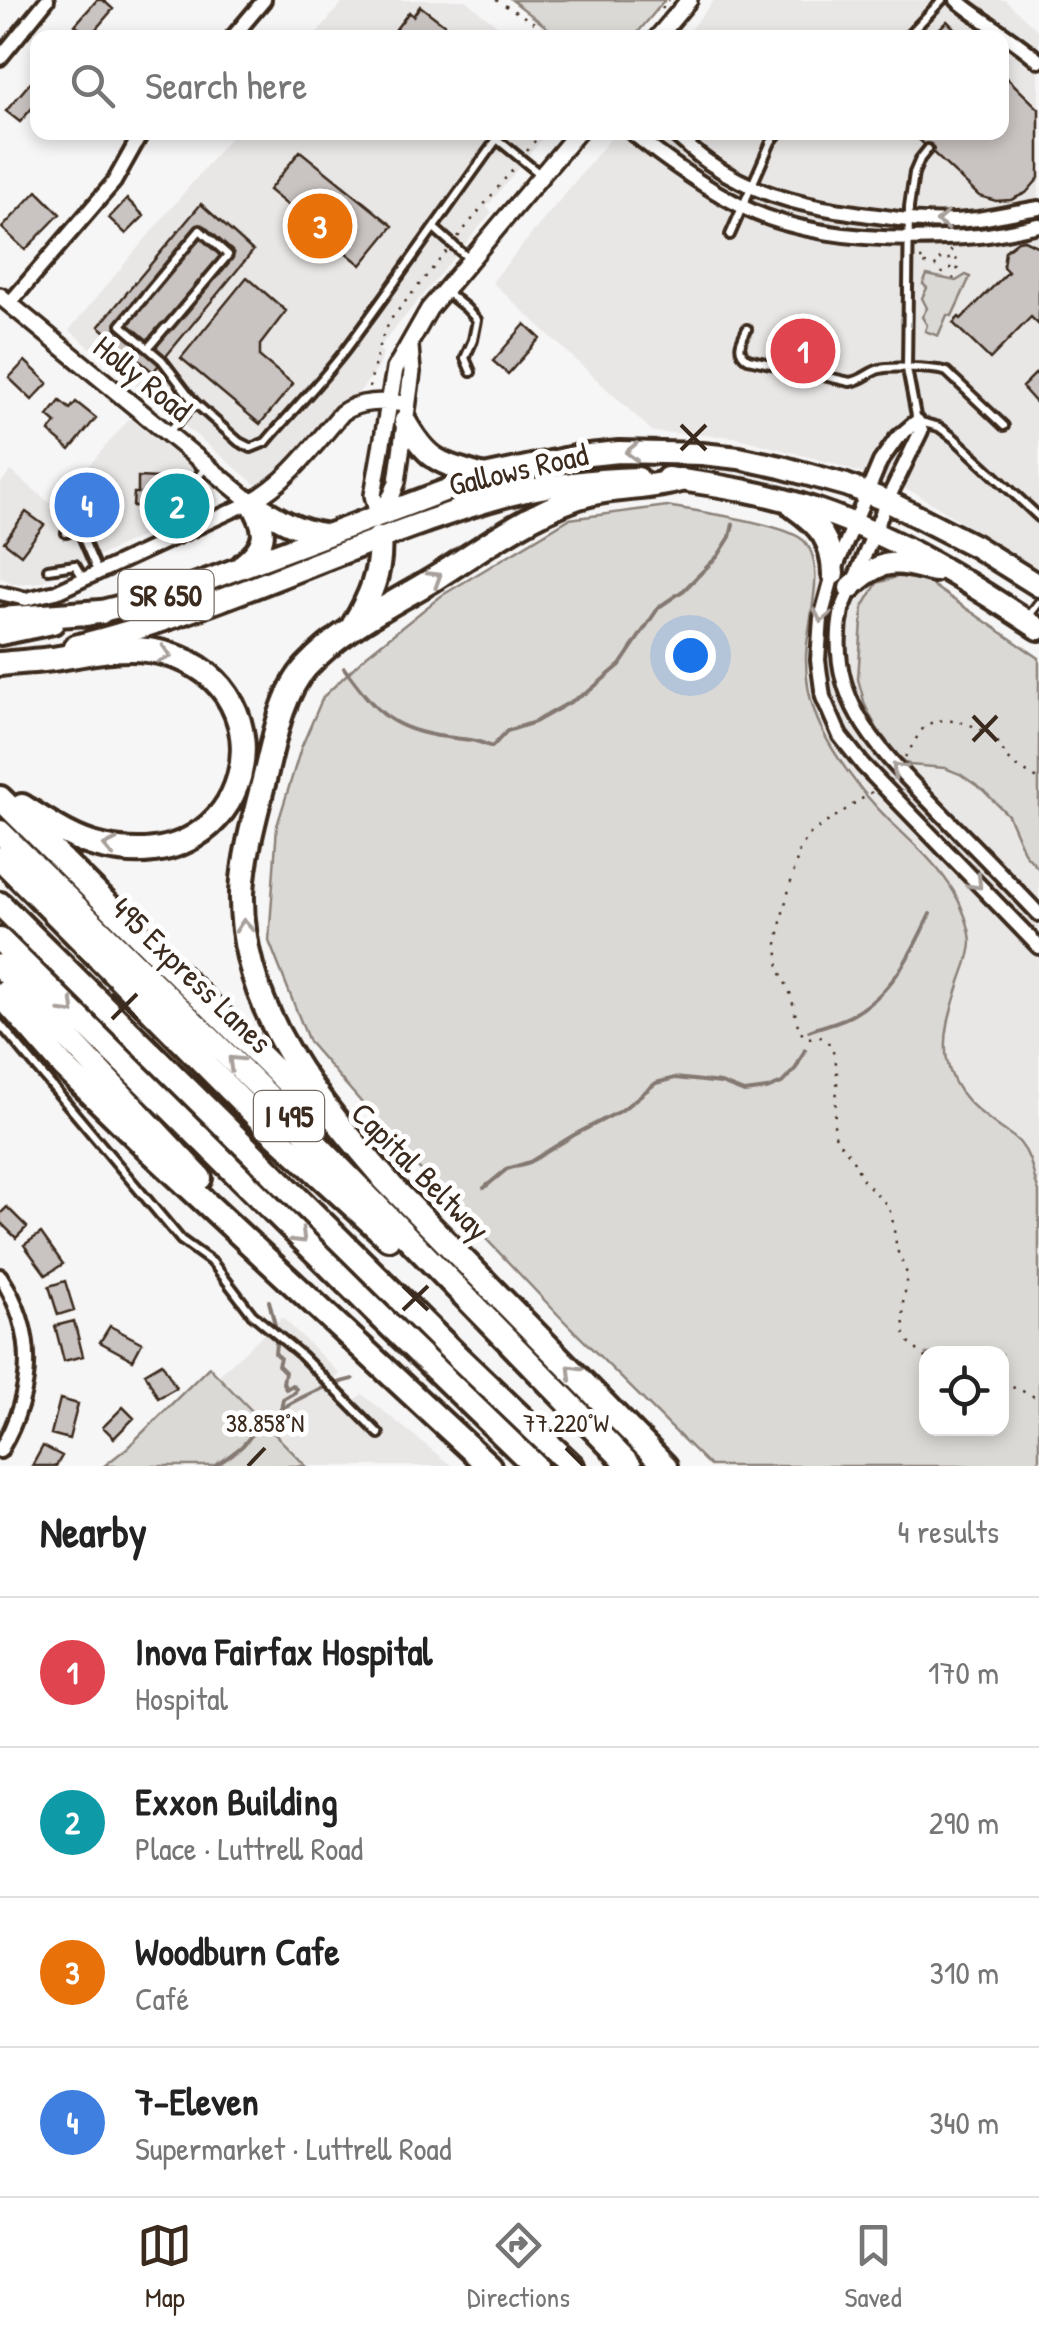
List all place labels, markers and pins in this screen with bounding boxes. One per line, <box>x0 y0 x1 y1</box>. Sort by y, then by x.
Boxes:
pin: 3 <box>288 188 352 264</box>
pin: 1 <box>770 314 836 388</box>
pin: 4 <box>54 468 120 542</box>
pin: 2 <box>144 468 210 544</box>

